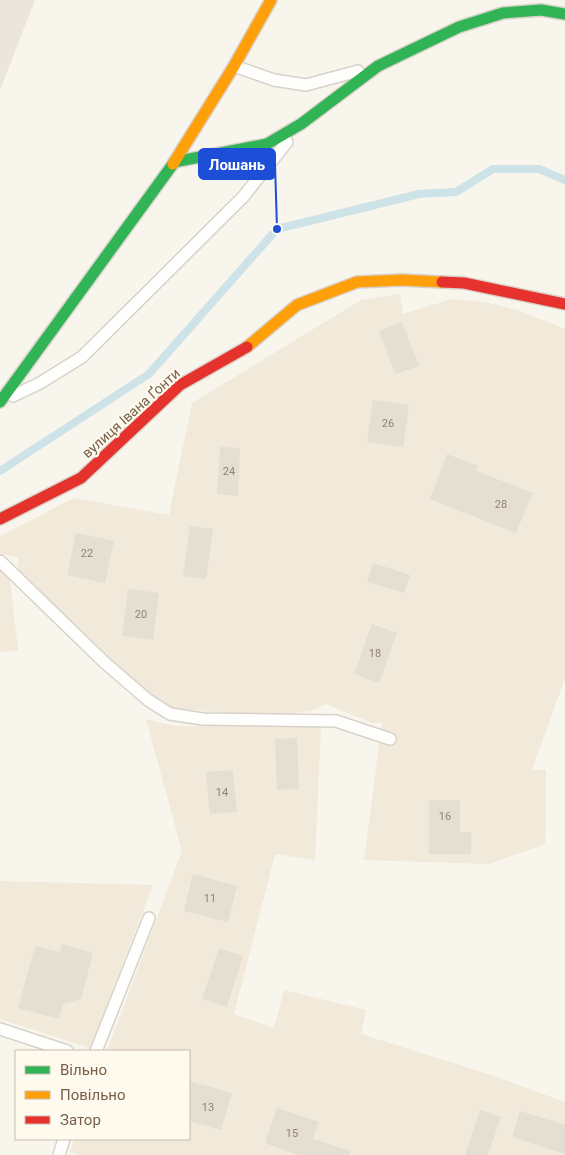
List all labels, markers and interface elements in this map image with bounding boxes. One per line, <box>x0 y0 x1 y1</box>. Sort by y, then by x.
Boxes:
callout: Лошань <box>199 149 275 179</box>
text: Лошань <box>209 156 265 174</box>
street label: вулиця Івана Ґонти <box>79 365 183 461</box>
house number: 26 <box>382 417 394 430</box>
house number: 24 <box>223 465 235 478</box>
house number: 28 <box>495 498 507 511</box>
house number: 22 <box>81 547 93 560</box>
house number: 20 <box>135 608 147 621</box>
house number: 18 <box>369 647 381 660</box>
house number: 14 <box>216 786 228 799</box>
house number: 16 <box>439 810 451 823</box>
house number: 11 <box>204 892 216 905</box>
legend <box>15 1050 190 1140</box>
text: Вільно <box>60 1061 107 1079</box>
text: Повільно <box>60 1086 126 1104</box>
house number: 13 <box>202 1101 214 1114</box>
text: Затор <box>60 1111 101 1129</box>
house number: 15 <box>286 1127 298 1140</box>

